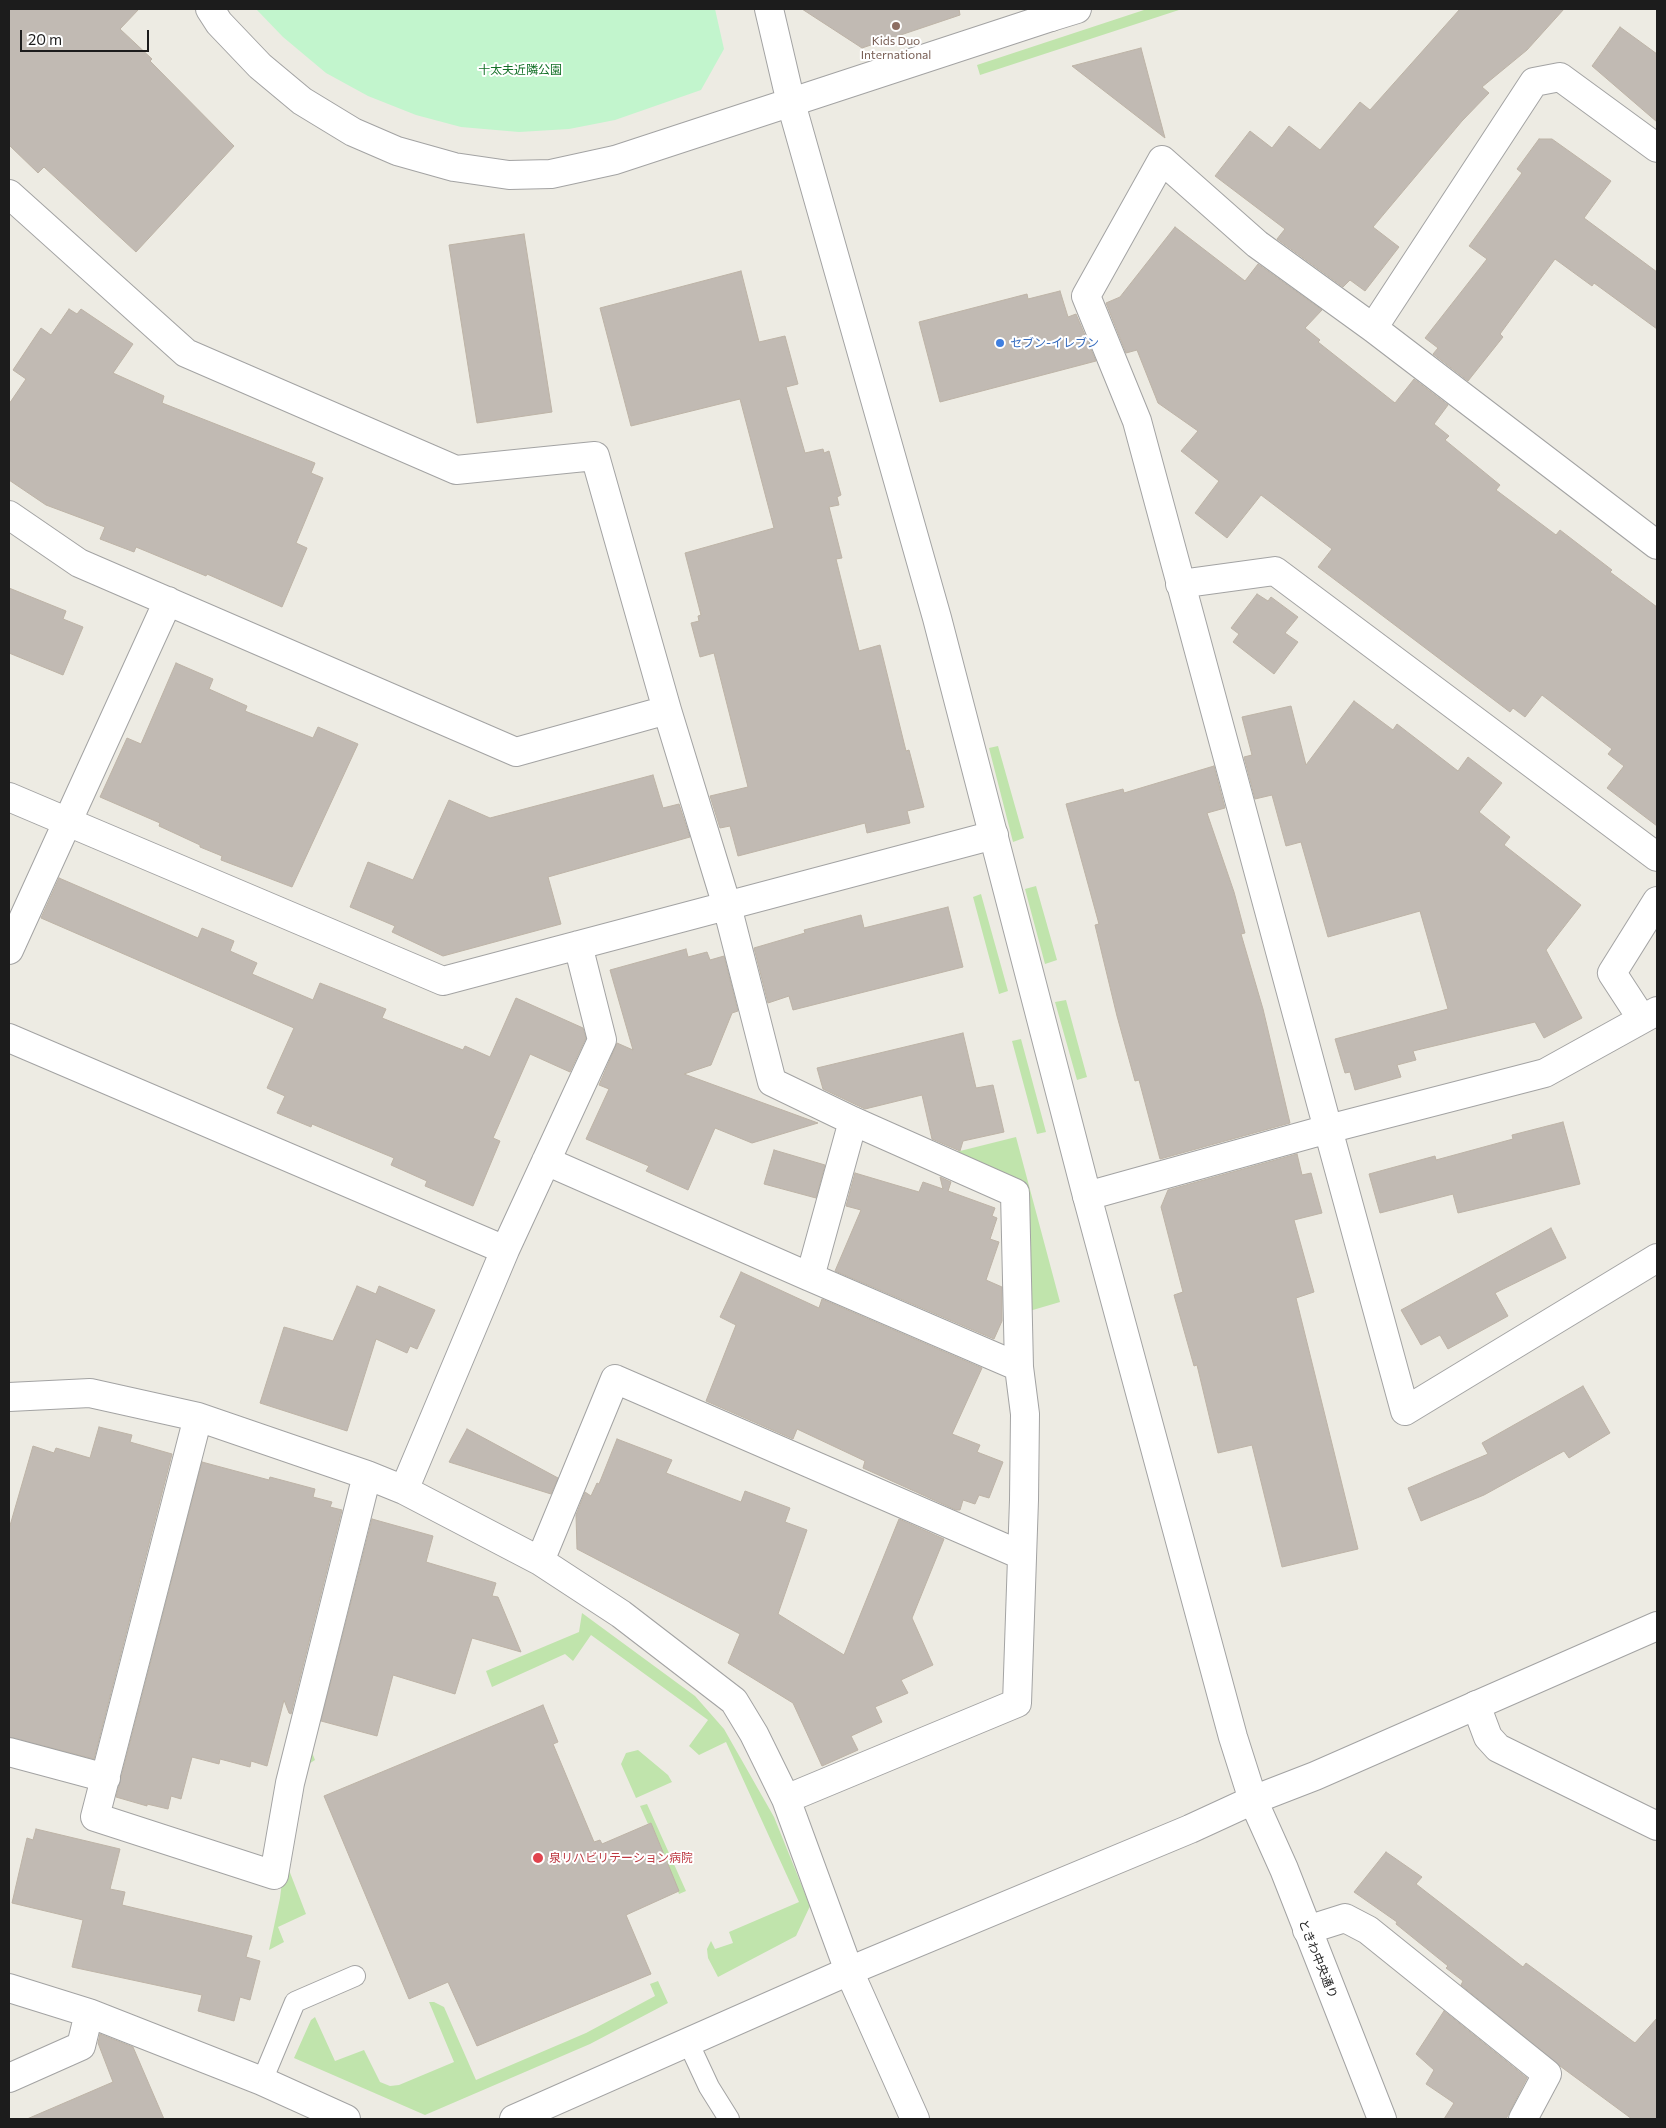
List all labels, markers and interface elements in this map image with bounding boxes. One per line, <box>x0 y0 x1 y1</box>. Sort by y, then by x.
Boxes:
scale bar <box>22 20 151 52</box>
marker: Kids Duo International <box>890 20 902 32</box>
text: 20 m <box>28 30 62 48</box>
place label: Kids Duo International <box>861 34 931 62</box>
park label: 十太夫近隣公園 <box>478 63 562 77</box>
place label: セブン-イレブン <box>1010 336 1099 350</box>
marker: セブン-イレブン <box>994 337 1006 349</box>
marker: 泉リハビリテーション病院 <box>531 1851 545 1865</box>
place label: 泉リハビリテーション病院 <box>549 1851 693 1865</box>
street label: ときわ中央通り <box>1296 1917 1340 2001</box>

